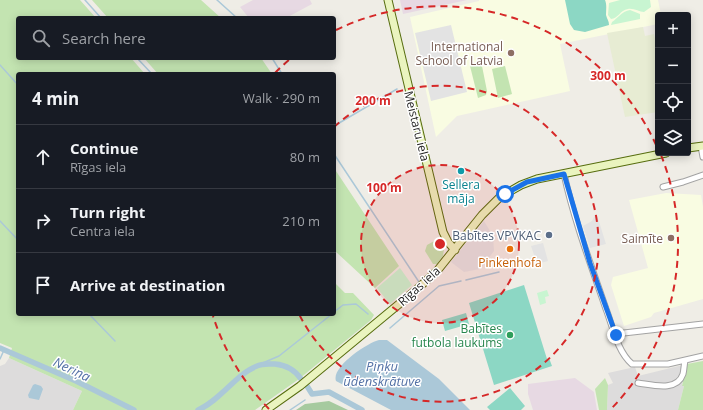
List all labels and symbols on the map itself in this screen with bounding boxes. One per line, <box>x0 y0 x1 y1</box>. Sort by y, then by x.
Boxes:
place label: International School of Latvia <box>415 38 503 69</box>
marker: International School of Latvia <box>506 48 516 58</box>
text: 300 m <box>590 67 626 84</box>
street label: Meistaru iela <box>400 89 434 163</box>
text: 200 m <box>355 92 391 109</box>
marker: Sellera māja <box>456 166 466 176</box>
place label: Sellera māja <box>442 176 480 207</box>
text: 100 m <box>366 179 402 196</box>
route start <box>496 185 514 203</box>
place label: Babītes VPVKAC <box>452 227 541 244</box>
marker: Babītes VPVKAC <box>544 230 554 240</box>
place label: Saimīte <box>622 230 663 247</box>
marker: Saimīte <box>666 233 676 243</box>
centre of rings <box>433 237 447 251</box>
marker: Pinkenhofa <box>505 244 515 254</box>
place label: Pinkenhofa <box>478 254 542 271</box>
street label: Rīgas iela <box>394 262 444 310</box>
place label: Babītes futbola laukums <box>411 320 502 351</box>
route end <box>607 326 625 344</box>
marker: Babītes futbola laukums <box>505 330 515 340</box>
water label: Neriņa <box>51 353 94 386</box>
water label: Piņķu ūdenskrātuve <box>343 357 421 390</box>

